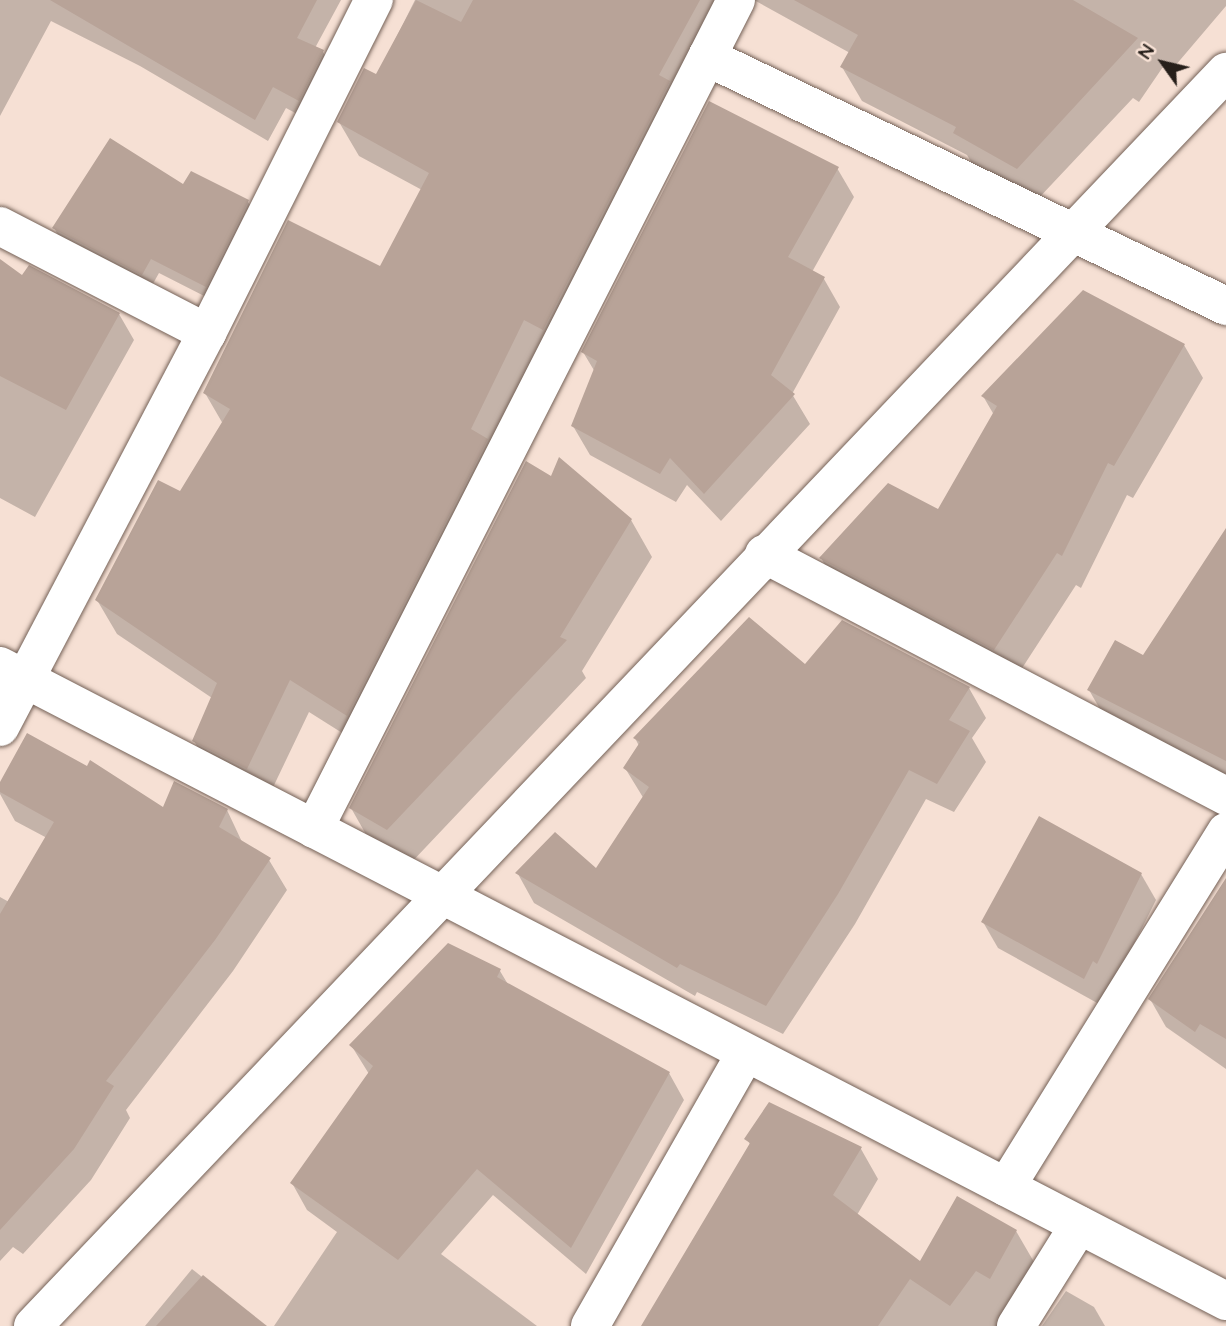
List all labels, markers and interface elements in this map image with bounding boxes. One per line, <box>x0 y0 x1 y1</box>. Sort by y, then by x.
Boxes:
north arrow <box>1128 28 1198 98</box>
text: N <box>1132 39 1159 64</box>

